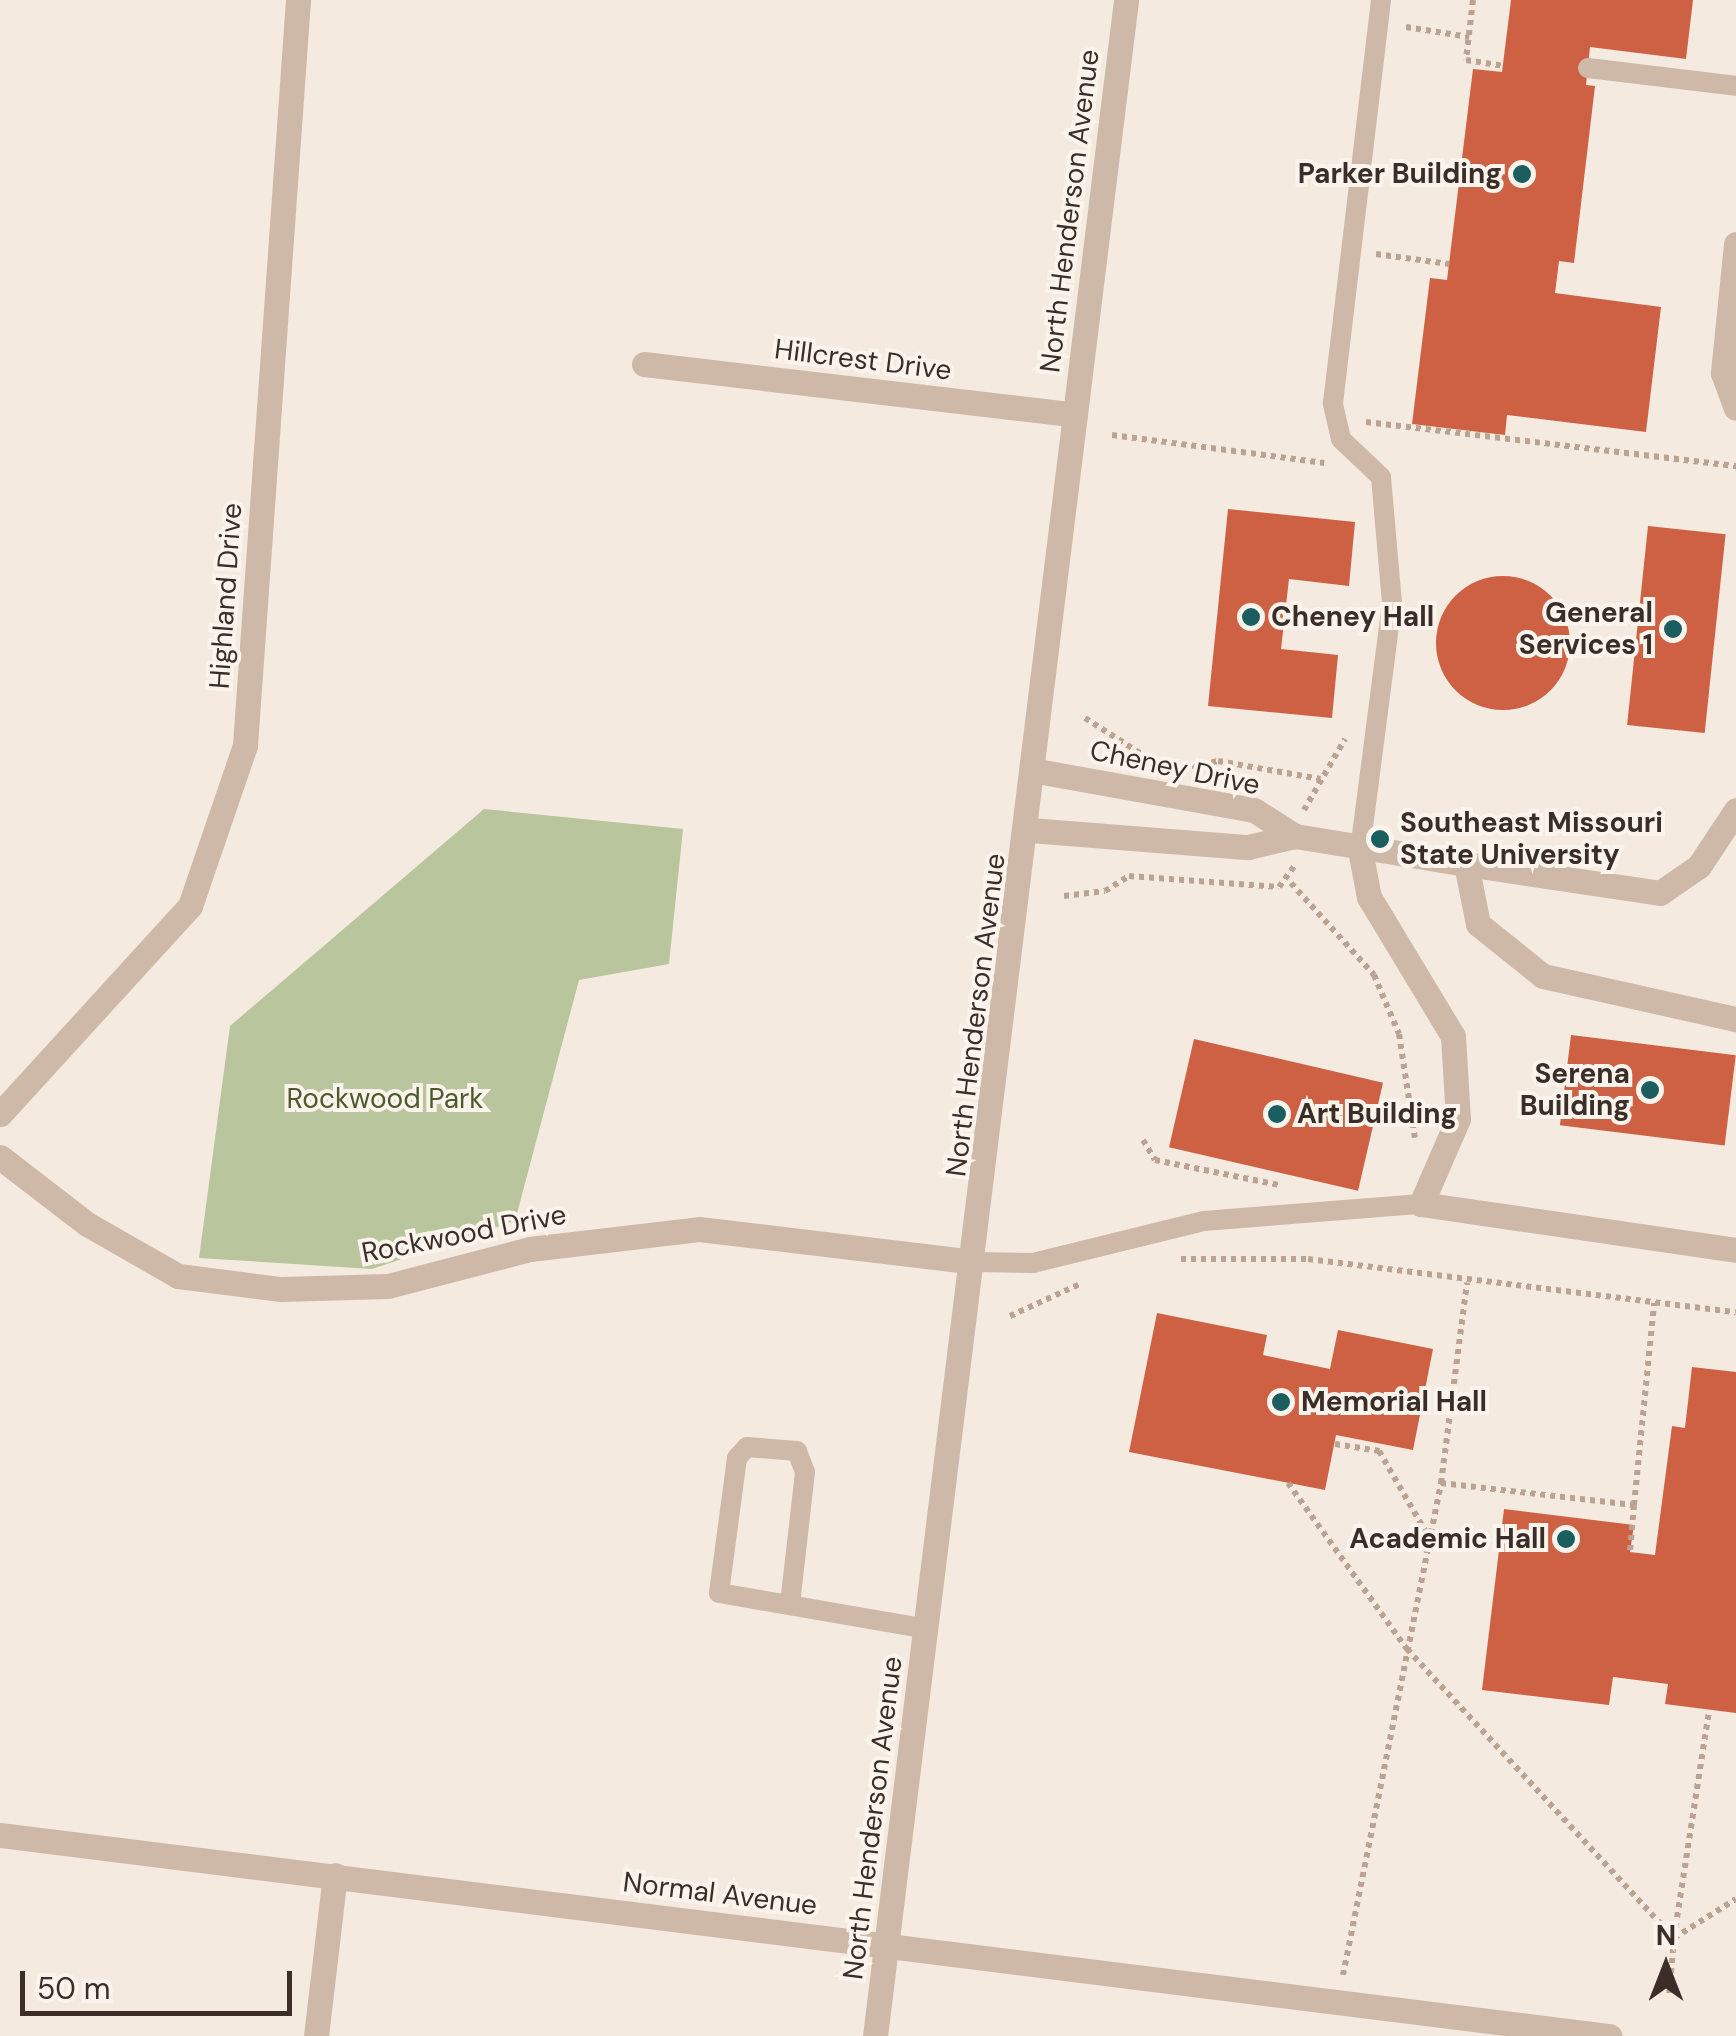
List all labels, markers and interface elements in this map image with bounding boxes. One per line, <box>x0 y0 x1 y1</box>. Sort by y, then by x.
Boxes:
street label: North Henderson Avenue <box>1034 48 1106 374</box>
place label: Parker Building <box>1298 157 1502 191</box>
marker: Parker Building <box>1511 163 1533 185</box>
street label: Hillcrest Drive <box>773 332 953 388</box>
street label: Highland Drive <box>203 502 249 690</box>
place label: General Services 1 <box>1519 596 1653 662</box>
place label: Cheney Hall <box>1271 600 1434 634</box>
marker: Cheney Hall <box>1240 606 1262 628</box>
marker: General Services 1 <box>1662 618 1684 640</box>
street label: Cheney Drive <box>1087 734 1263 802</box>
place label: Southeast Missouri State University <box>1400 806 1663 872</box>
marker: Southeast Missouri State University <box>1369 828 1391 850</box>
street label: North Henderson Avenue <box>940 852 1012 1178</box>
place label: Serena Building <box>1520 1057 1630 1123</box>
marker: Serena Building <box>1639 1079 1661 1101</box>
park label: Rockwood Park <box>287 1082 483 1116</box>
place label: Art Building <box>1297 1097 1457 1131</box>
marker: Art Building <box>1266 1103 1288 1125</box>
street label: Rockwood Drive <box>359 1198 569 1270</box>
place label: Memorial Hall <box>1301 1385 1487 1419</box>
marker: Memorial Hall <box>1270 1391 1292 1413</box>
place label: Academic Hall <box>1349 1522 1546 1556</box>
marker: Academic Hall <box>1555 1528 1577 1550</box>
street label: North Henderson Avenue <box>837 1655 909 1981</box>
street label: Normal Avenue <box>621 1865 819 1923</box>
north arrow <box>1616 1916 1716 2016</box>
text: N <box>1656 1917 1676 1954</box>
scale bar <box>25 1951 298 2013</box>
text: 50 m <box>37 1969 111 2008</box>

